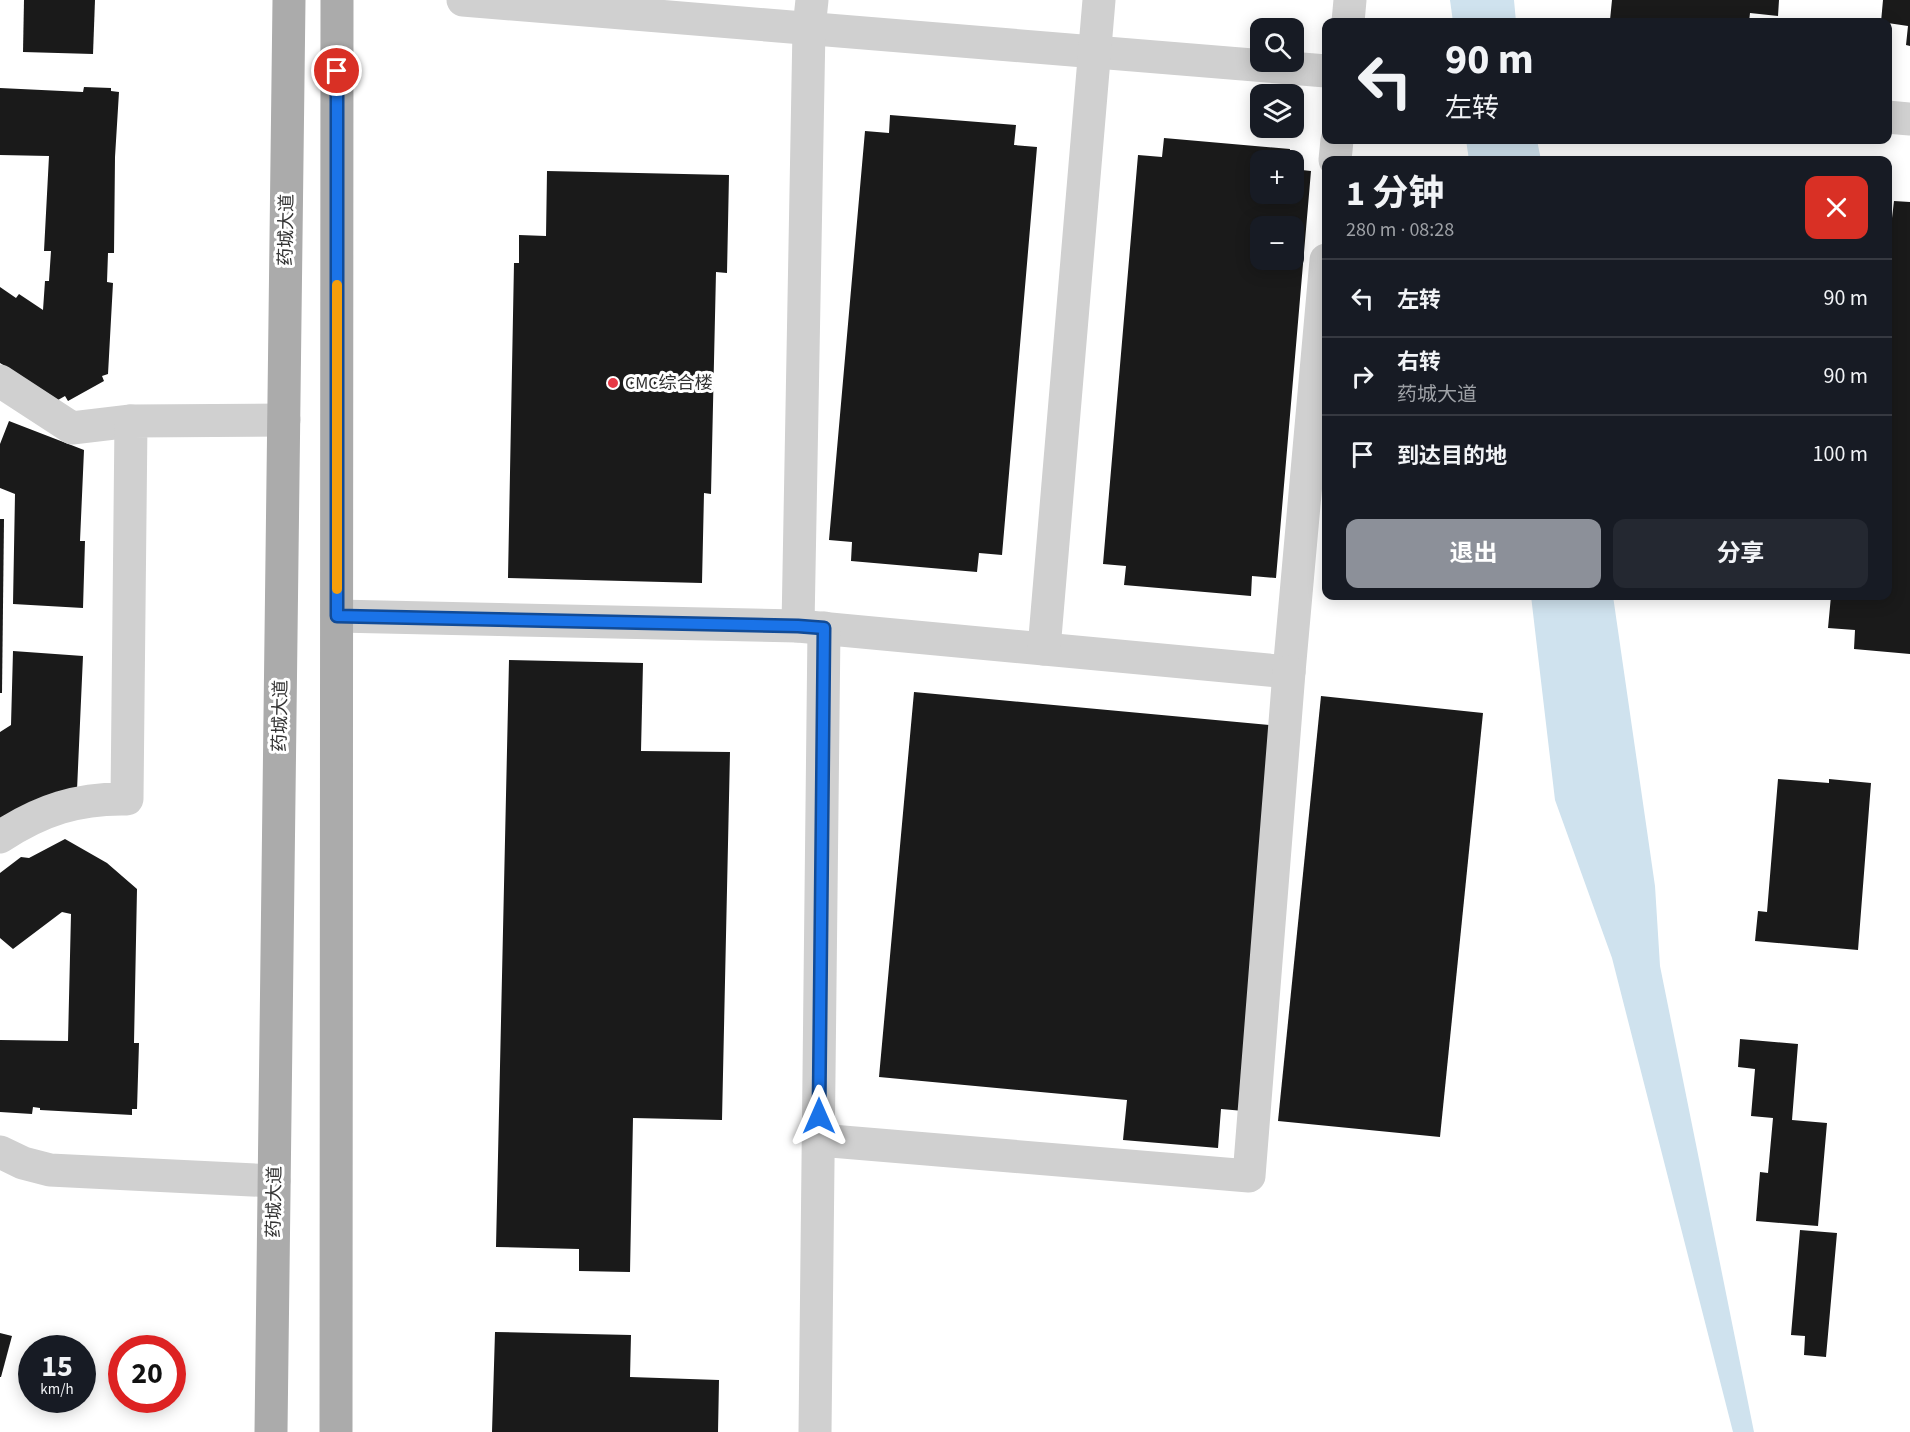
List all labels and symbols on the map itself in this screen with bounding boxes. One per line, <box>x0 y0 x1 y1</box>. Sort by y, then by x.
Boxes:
pin <box>311 45 362 96</box>
street label: 药城大道 <box>273 194 300 266</box>
place label: CMC综合楼 <box>625 371 713 396</box>
marker: CMC综合楼 <box>606 376 620 390</box>
street label: 药城大道 <box>267 680 294 752</box>
position arrow <box>787 1084 851 1148</box>
street label: 药城大道 <box>261 1166 288 1238</box>
speed limit sign: 20 <box>108 1335 186 1413</box>

